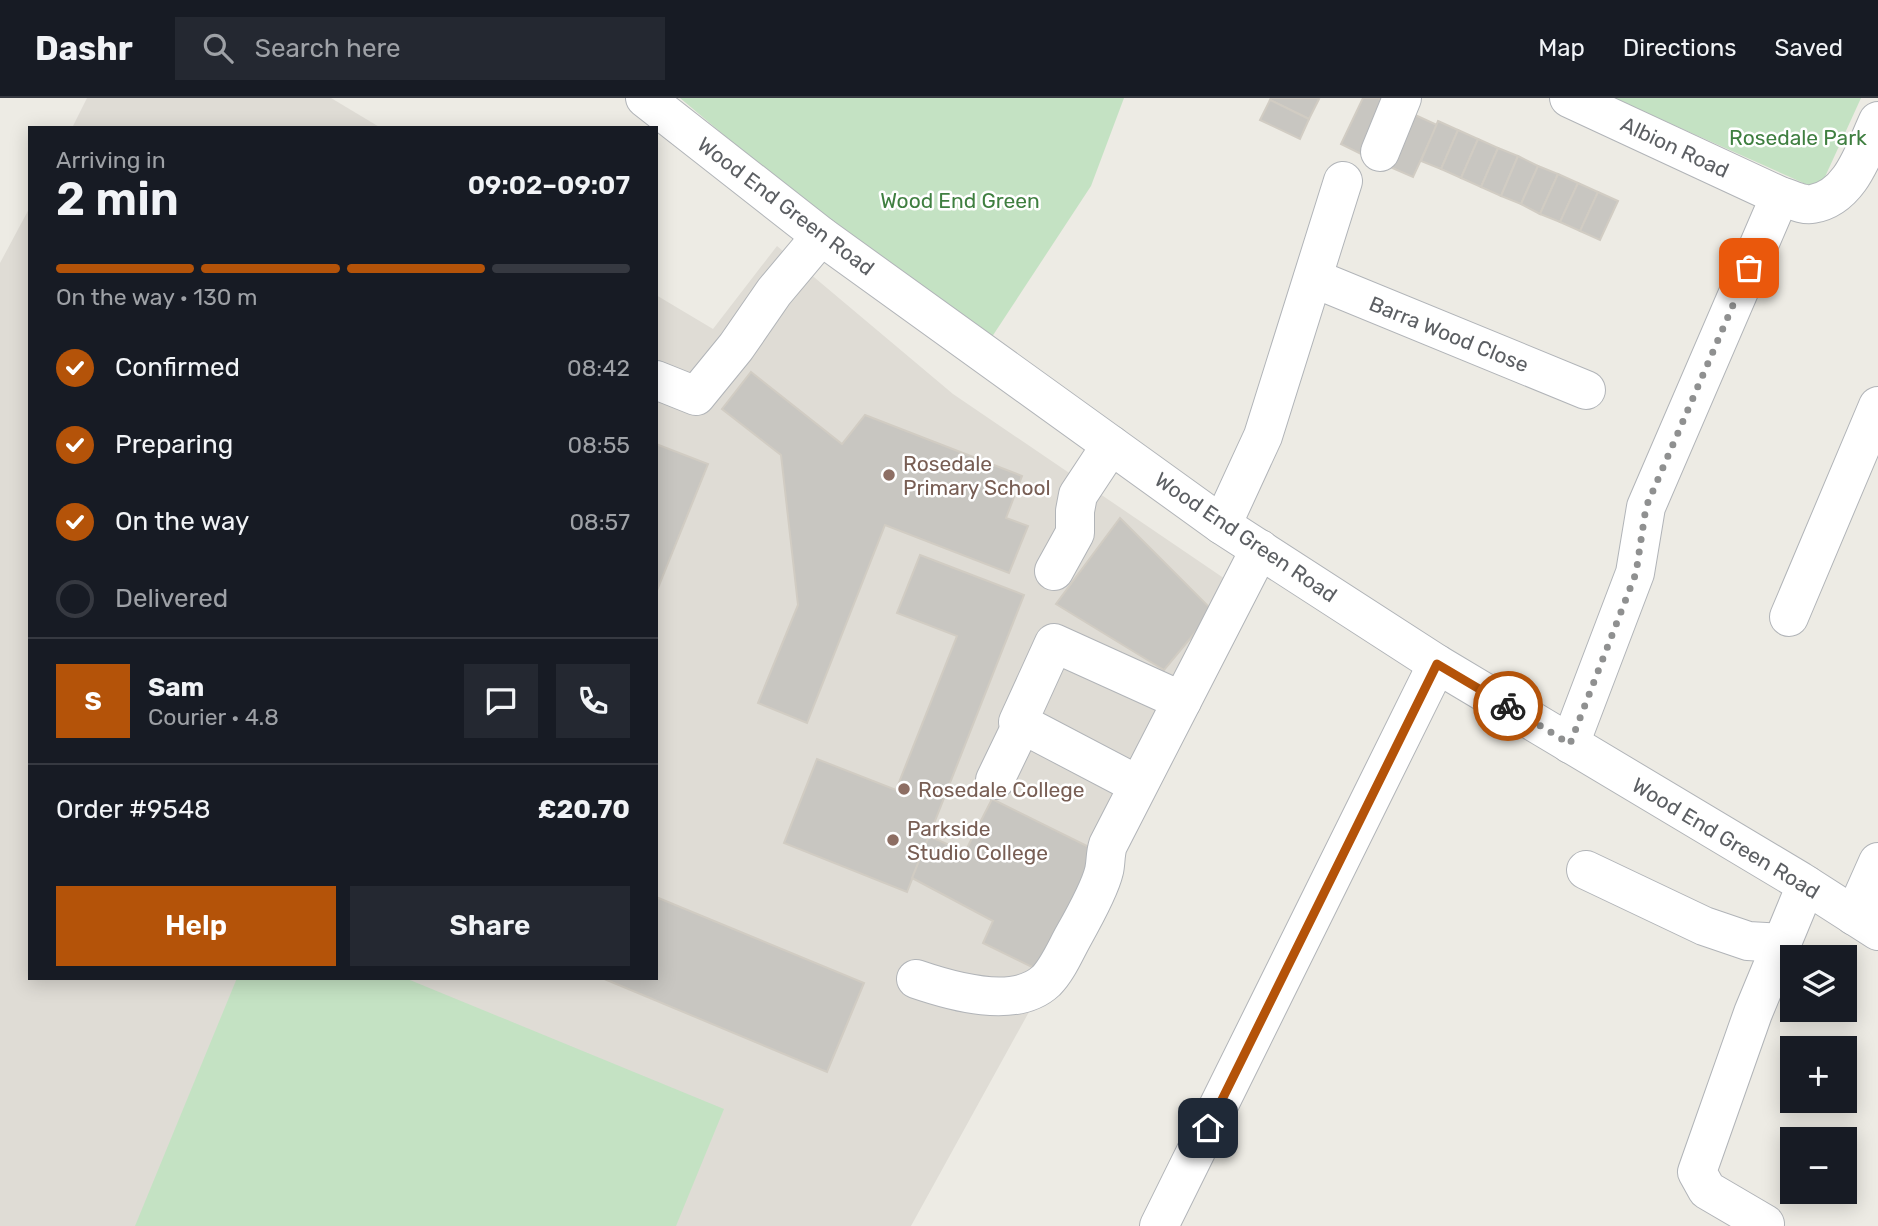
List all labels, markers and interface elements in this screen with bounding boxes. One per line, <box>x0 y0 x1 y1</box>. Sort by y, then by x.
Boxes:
search box <box>175 17 665 80</box>
text: Dashr <box>35 29 133 68</box>
icon: search <box>199 29 237 67</box>
text: Search here <box>255 33 401 64</box>
text: Map <box>1538 34 1585 62</box>
text: Directions <box>1623 34 1736 62</box>
text: Saved <box>1774 34 1843 62</box>
street label: Albion Road <box>1617 111 1733 183</box>
park label: Rosedale Park <box>1729 125 1867 150</box>
street label: Wood End Green Road <box>693 131 879 281</box>
text: Arriving in <box>56 146 166 174</box>
text: 09:02–09:07 <box>468 170 630 201</box>
text: 2 min <box>56 172 179 227</box>
park label: Wood End Green <box>880 188 1040 213</box>
pin <box>1719 238 1779 298</box>
icon: bag <box>1730 249 1768 287</box>
text: On the way · 130 m <box>56 283 257 311</box>
street label: Barra Wood Close <box>1366 291 1532 377</box>
icon: check <box>56 349 94 387</box>
text: Confirmed <box>115 352 240 383</box>
text: 08:42 <box>567 354 630 382</box>
icon: check <box>56 426 94 464</box>
text: Preparing <box>115 429 233 460</box>
text: 08:55 <box>568 431 630 459</box>
place label: Rosedale Primary School <box>903 451 1051 500</box>
marker: Rosedale Primary School <box>881 467 897 483</box>
street label: Wood End Green Road <box>1150 467 1342 607</box>
icon: check <box>56 503 94 541</box>
text: On the way <box>115 506 249 537</box>
text: 08:57 <box>569 508 630 536</box>
text: Delivered <box>115 583 228 614</box>
button: chat <box>464 664 538 738</box>
button: phone <box>556 664 630 738</box>
courier <box>1473 671 1543 741</box>
text: Sam <box>148 672 204 703</box>
text: S <box>84 686 102 717</box>
icon: bike <box>1489 687 1527 725</box>
text: Courier · 4.8 <box>148 703 279 731</box>
street label: Wood End Green Road <box>1628 772 1824 904</box>
place label: Rosedale College <box>918 777 1085 802</box>
marker: Rosedale College <box>896 781 912 797</box>
text: Order #9548 <box>56 794 211 825</box>
text: £20.70 <box>538 794 630 825</box>
place label: Parkside Studio College <box>907 816 1048 865</box>
marker: Parkside Studio College <box>885 832 901 848</box>
button: Help <box>56 886 336 966</box>
button: Share <box>350 886 630 966</box>
map controls <box>1780 945 1857 1204</box>
button: layers <box>1780 945 1857 1022</box>
button: + <box>1780 1036 1857 1113</box>
pin <box>1178 1098 1238 1158</box>
icon: home <box>1189 1109 1227 1147</box>
button: − <box>1780 1127 1857 1204</box>

